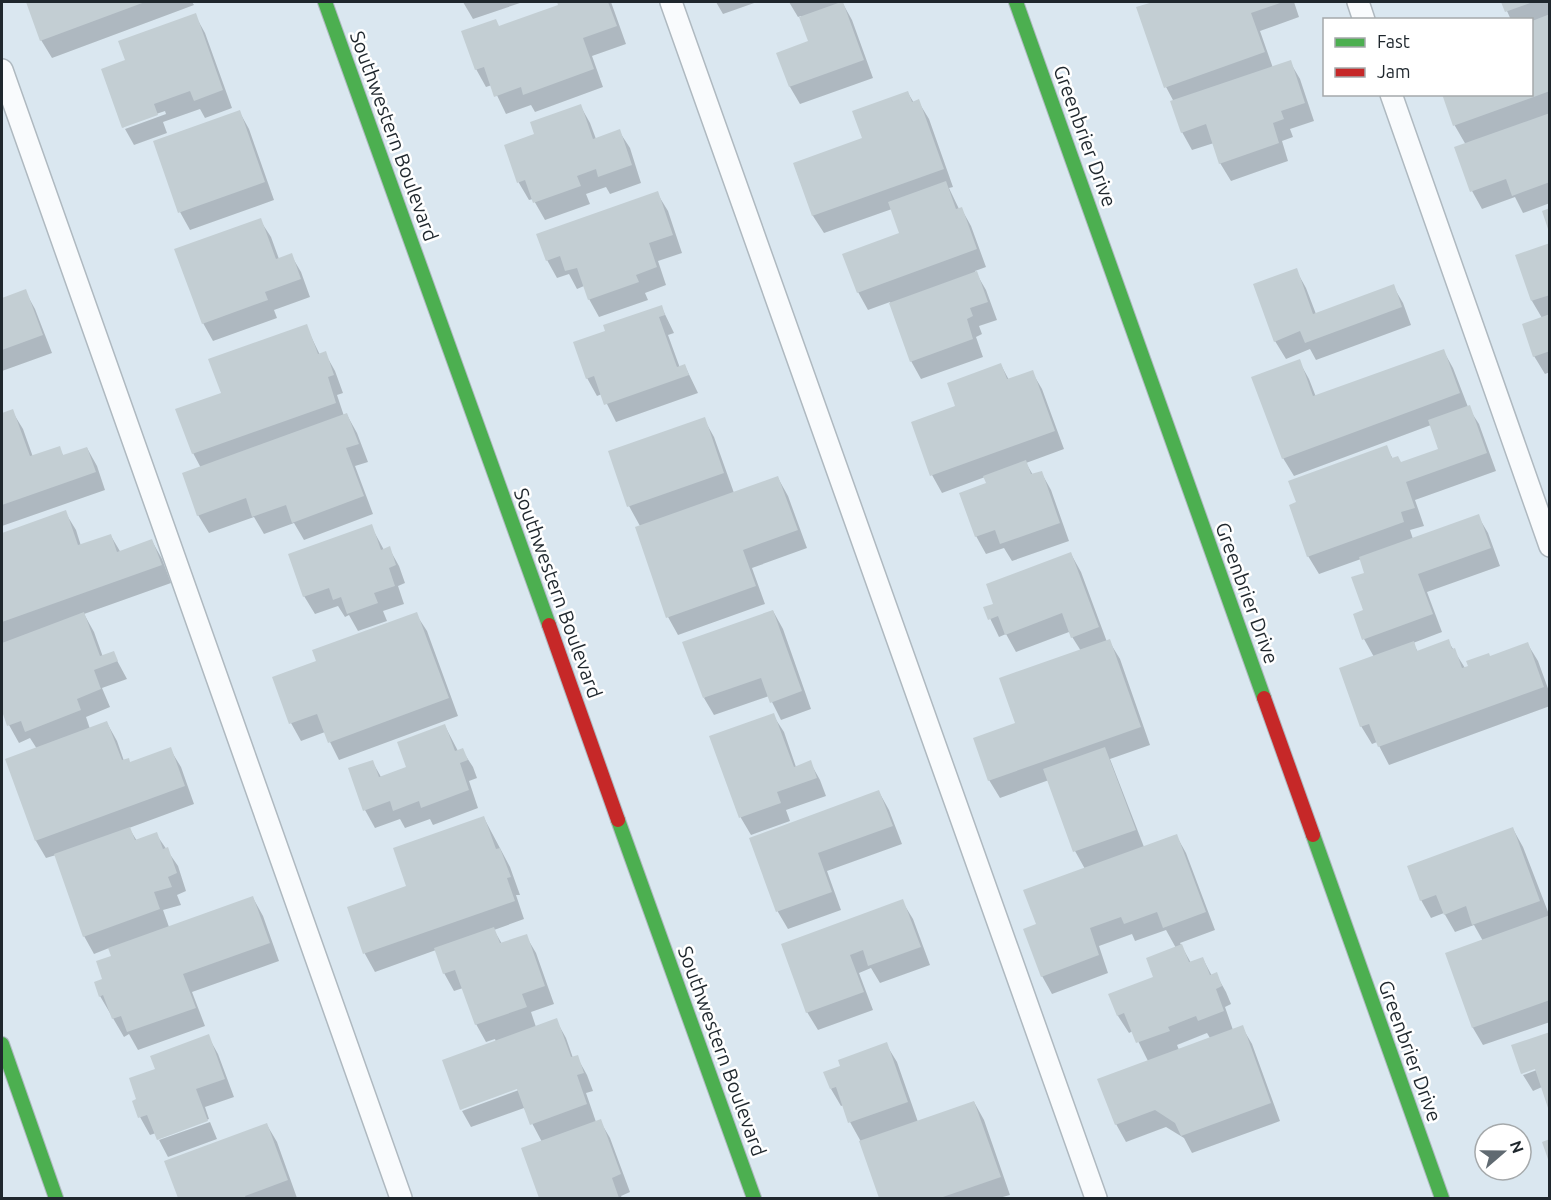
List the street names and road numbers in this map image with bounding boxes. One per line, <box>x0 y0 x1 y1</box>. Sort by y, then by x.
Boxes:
street label: Southwestern Boulevard <box>346 28 443 244</box>
street label: Greenbrier Drive <box>1049 62 1122 210</box>
street label: Southwestern Boulevard <box>510 485 607 701</box>
street label: Greenbrier Drive <box>1211 519 1284 667</box>
street label: Southwestern Boulevard <box>674 943 771 1159</box>
street label: Greenbrier Drive <box>1374 977 1447 1125</box>

